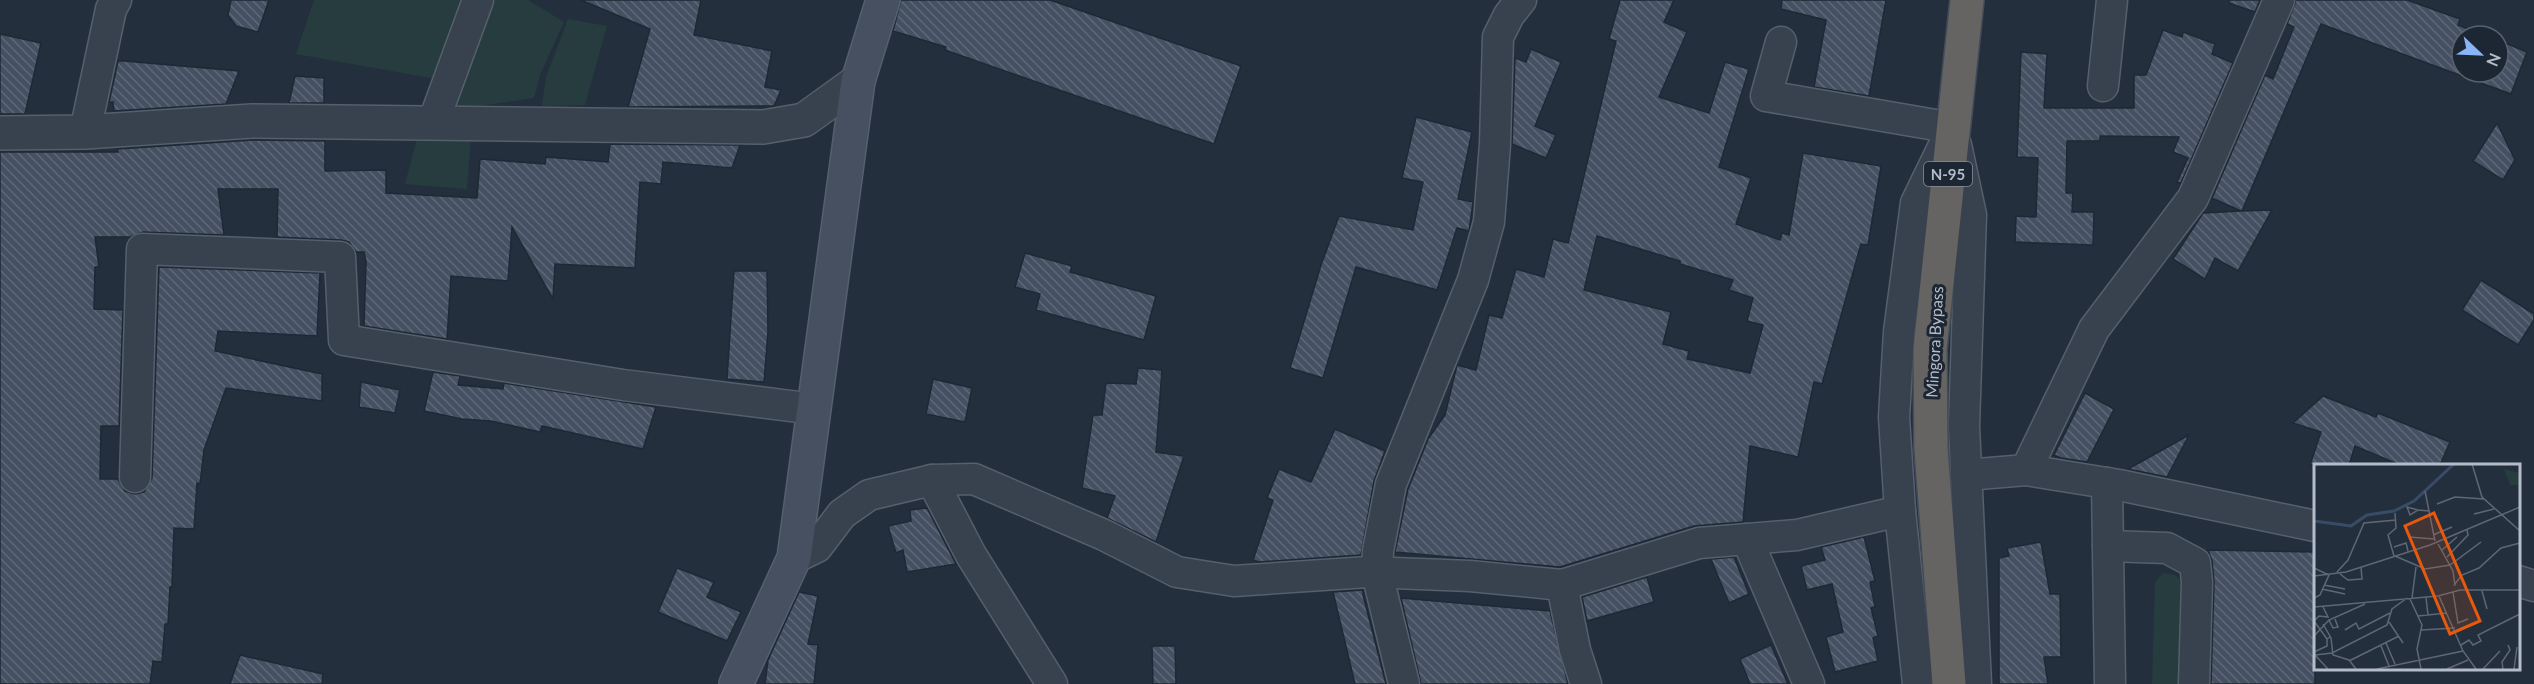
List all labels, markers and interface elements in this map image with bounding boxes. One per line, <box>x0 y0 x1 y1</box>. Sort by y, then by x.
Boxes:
north arrow <box>2450 24 2510 84</box>
text: N <box>2483 51 2505 69</box>
road number: N-95 <box>1924 162 1972 186</box>
street label: Mingora Bypass <box>1922 286 1946 398</box>
inset map <box>2314 464 2519 669</box>

